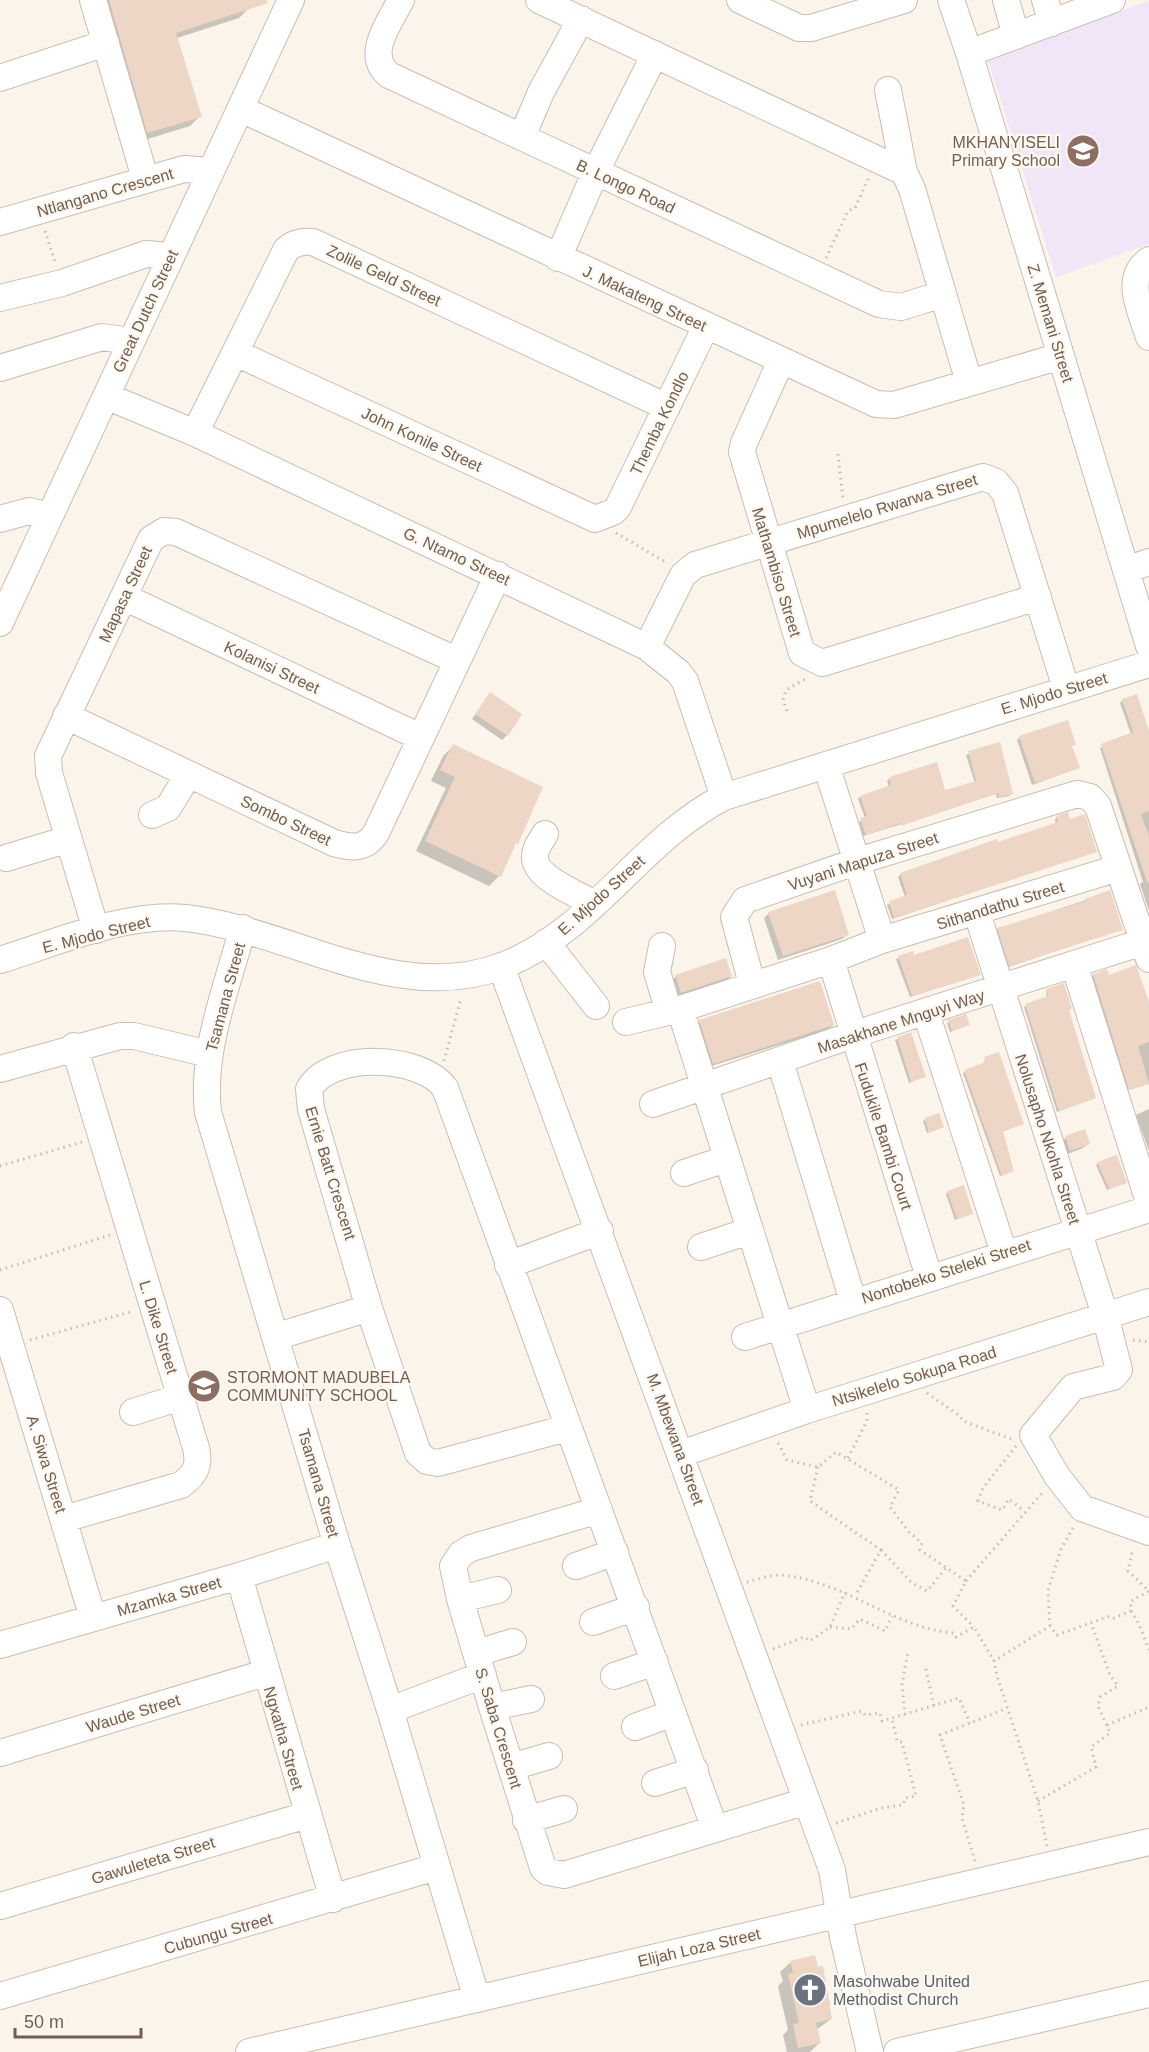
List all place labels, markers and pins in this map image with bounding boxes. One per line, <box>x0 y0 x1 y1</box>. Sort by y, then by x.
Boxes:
school or university icon: MKHANYISELI Primary School <box>1065 133 1101 169</box>
place label: MKHANYISELI Primary School <box>952 134 1060 169</box>
school or university icon: STORMONT MADUBELA COMMUNITY SCHOOL <box>186 1368 222 1404</box>
place label: STORMONT MADUBELA COMMUNITY SCHOOL <box>227 1369 411 1404</box>
church icon: Masohwabe United Methodist Church <box>792 1972 828 2008</box>
place label: Masohwabe United Methodist Church <box>833 1973 970 2008</box>

